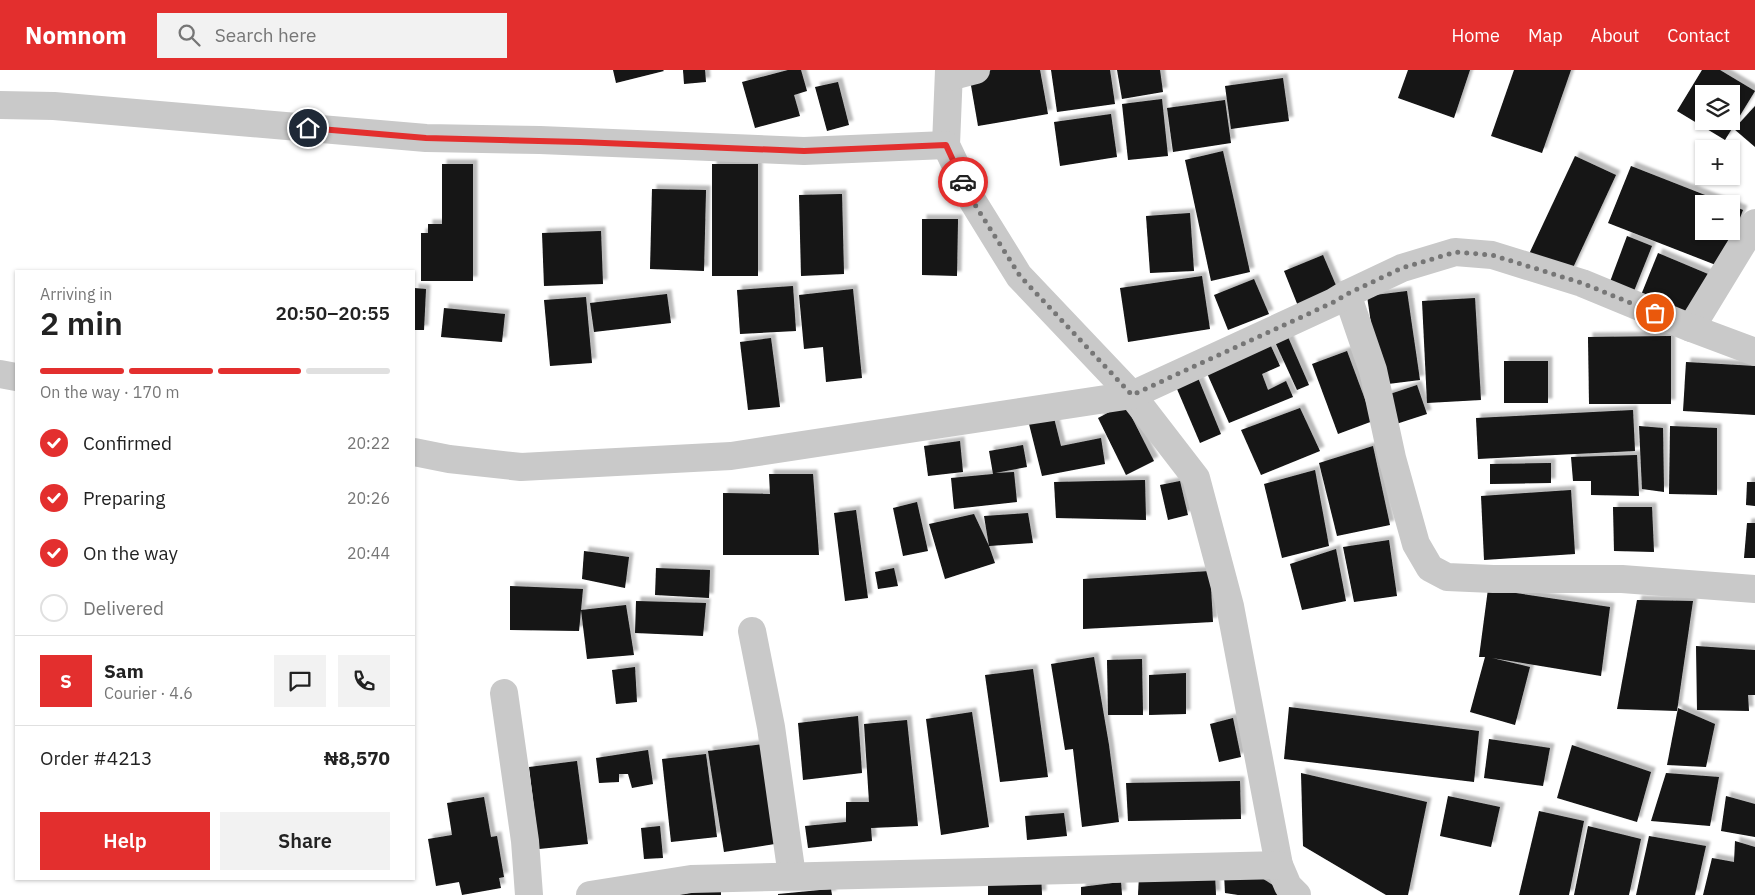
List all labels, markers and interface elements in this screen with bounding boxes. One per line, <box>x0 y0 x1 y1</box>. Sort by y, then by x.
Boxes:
search box <box>157 13 507 58</box>
text: Nomnom <box>25 19 127 51</box>
icon: search <box>175 21 203 49</box>
text: Search here <box>215 23 317 47</box>
text: Home <box>1452 24 1500 47</box>
text: Map <box>1528 24 1563 47</box>
text: About <box>1591 24 1639 47</box>
text: Contact <box>1667 24 1730 47</box>
map controls <box>1695 85 1740 240</box>
button: layers <box>1695 85 1740 130</box>
pin <box>287 107 329 149</box>
icon: home <box>294 114 322 142</box>
button: + <box>1695 140 1740 185</box>
courier <box>938 157 988 207</box>
icon: car <box>949 168 977 196</box>
button: − <box>1695 195 1740 240</box>
text: Arriving in <box>40 284 112 304</box>
pin <box>1634 292 1676 334</box>
icon: bag <box>1641 299 1669 327</box>
text: 20:50–20:55 <box>276 301 390 325</box>
text: 2 min <box>40 302 123 344</box>
text: On the way · 170 m <box>40 382 179 402</box>
icon: check <box>40 429 68 457</box>
text: Confirmed <box>83 431 172 455</box>
text: 20:22 <box>347 433 390 453</box>
icon: check <box>40 484 68 512</box>
text: Preparing <box>83 486 165 510</box>
text: 20:26 <box>347 488 390 508</box>
icon: check <box>40 539 68 567</box>
text: On the way <box>83 541 178 565</box>
text: 20:44 <box>347 543 390 563</box>
text: Delivered <box>83 596 164 620</box>
button: chat <box>274 655 326 707</box>
button: phone <box>338 655 390 707</box>
text: Sam <box>104 659 144 683</box>
text: S <box>60 669 72 693</box>
text: Courier · 4.6 <box>104 683 193 703</box>
text: Order #4213 <box>40 746 152 770</box>
text: ₦8,570 <box>324 746 390 770</box>
button: Help <box>40 812 210 870</box>
button: Share <box>220 812 390 870</box>

